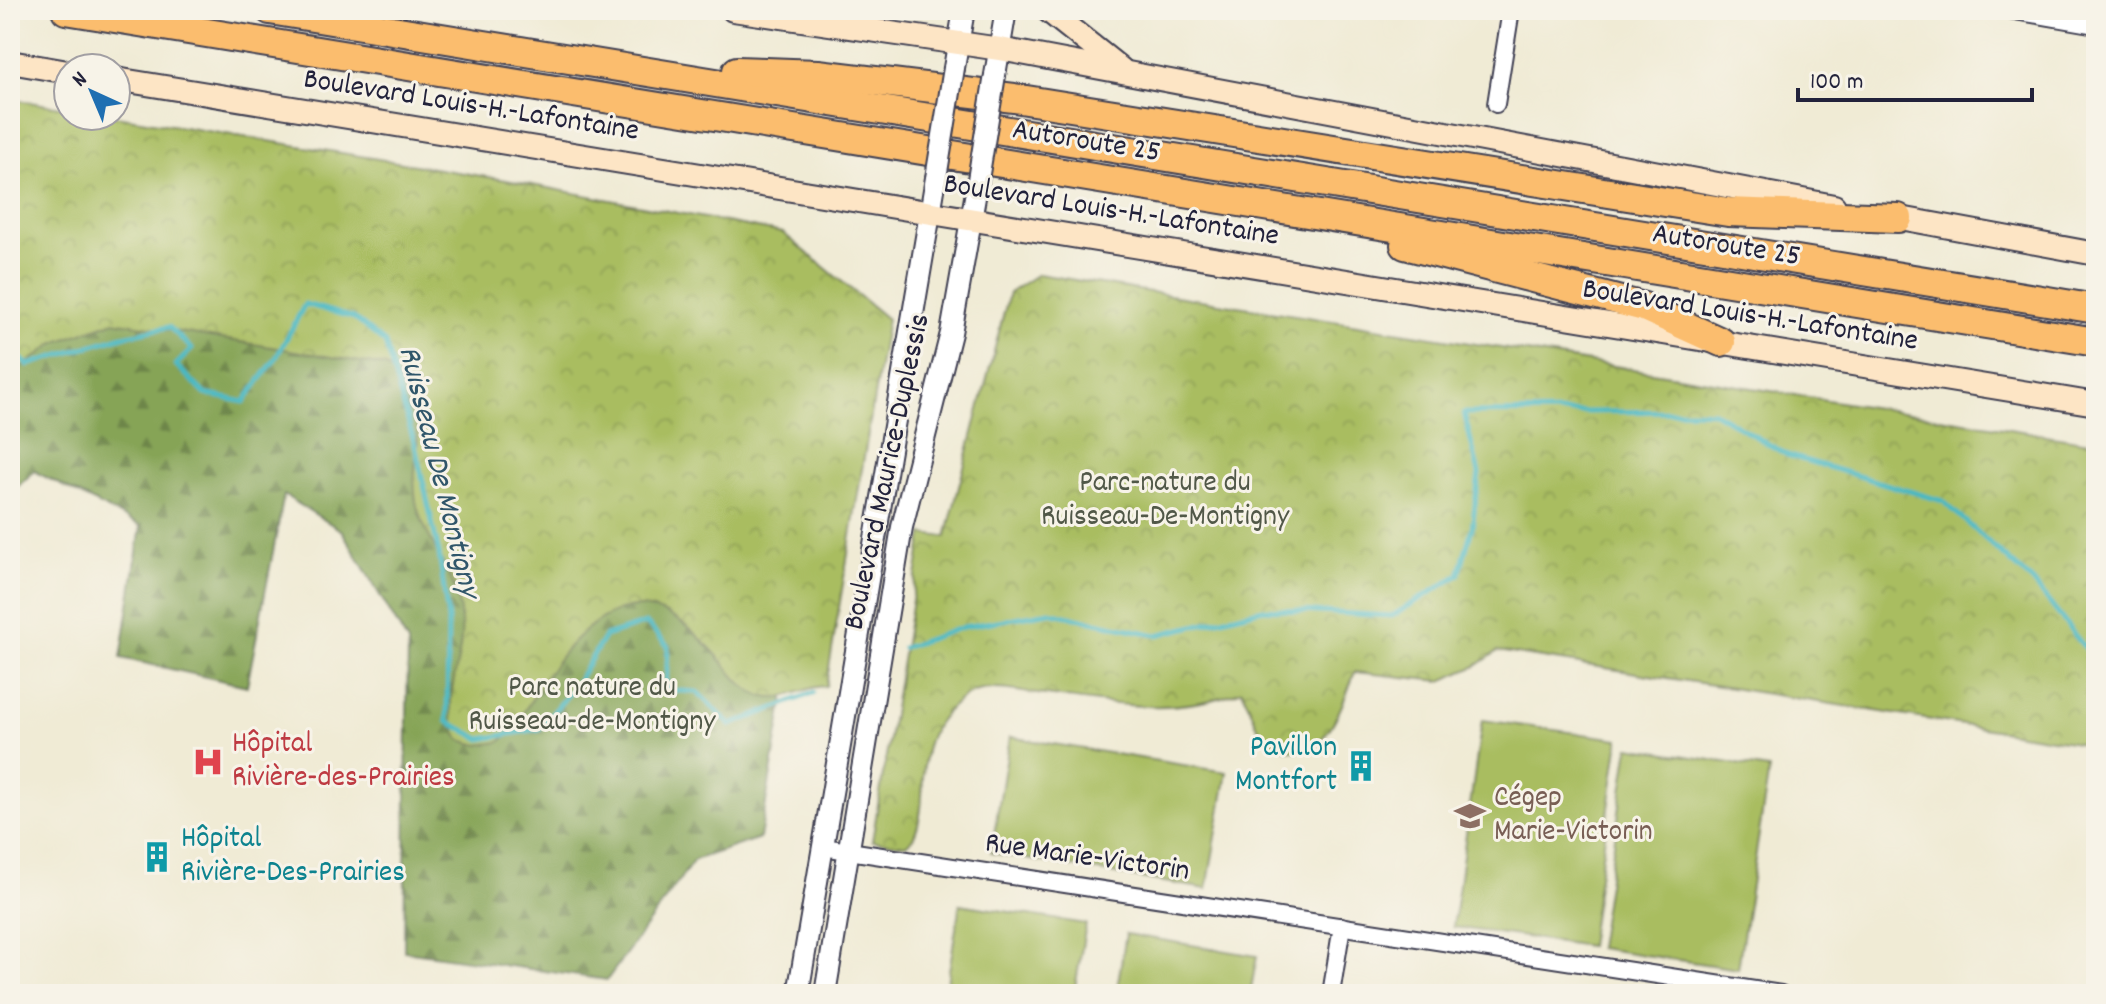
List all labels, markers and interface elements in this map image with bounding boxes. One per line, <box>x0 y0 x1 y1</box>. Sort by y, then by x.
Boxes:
north arrow <box>52 52 132 132</box>
scale bar <box>1798 52 2032 102</box>
street label: Boulevard Louis-H.-Lafontaine <box>300 59 642 155</box>
text: N <box>66 65 95 95</box>
text: 100 m <box>1810 66 1863 100</box>
street label: Autoroute 25 <box>1009 110 1163 176</box>
street label: Boulevard Louis-H.-Lafontaine <box>940 164 1282 260</box>
street label: Autoroute 25 <box>1649 214 1803 280</box>
street label: Boulevard Louis-H.-Lafontaine <box>1579 269 1921 365</box>
street label: Boulevard Maurice-Duplessis <box>834 310 944 634</box>
water label: Ruisseau De Montigny <box>384 342 491 606</box>
park label: Parc-nature du Ruisseau-De-Montigny <box>1041 463 1290 540</box>
park label: Parc nature du Ruisseau-de-Montigny <box>469 668 716 745</box>
place label: Hôpital Rivière-des-Prairies <box>232 724 455 801</box>
place label: Pavillon Montfort <box>1235 728 1337 805</box>
hospital icon: Hôpital Rivière-des-Prairies <box>191 745 225 779</box>
building icon: Pavillon Montfort <box>1344 749 1378 783</box>
place label: Cégep Marie-Victorin <box>1494 778 1653 855</box>
school or university icon: Cégep Marie-Victorin <box>1453 799 1487 833</box>
place label: Hôpital Rivière-Des-Prairies <box>181 819 405 896</box>
street label: Rue Marie-Victorin <box>982 823 1192 895</box>
building icon: Hôpital Rivière-Des-Prairies <box>140 840 174 874</box>

